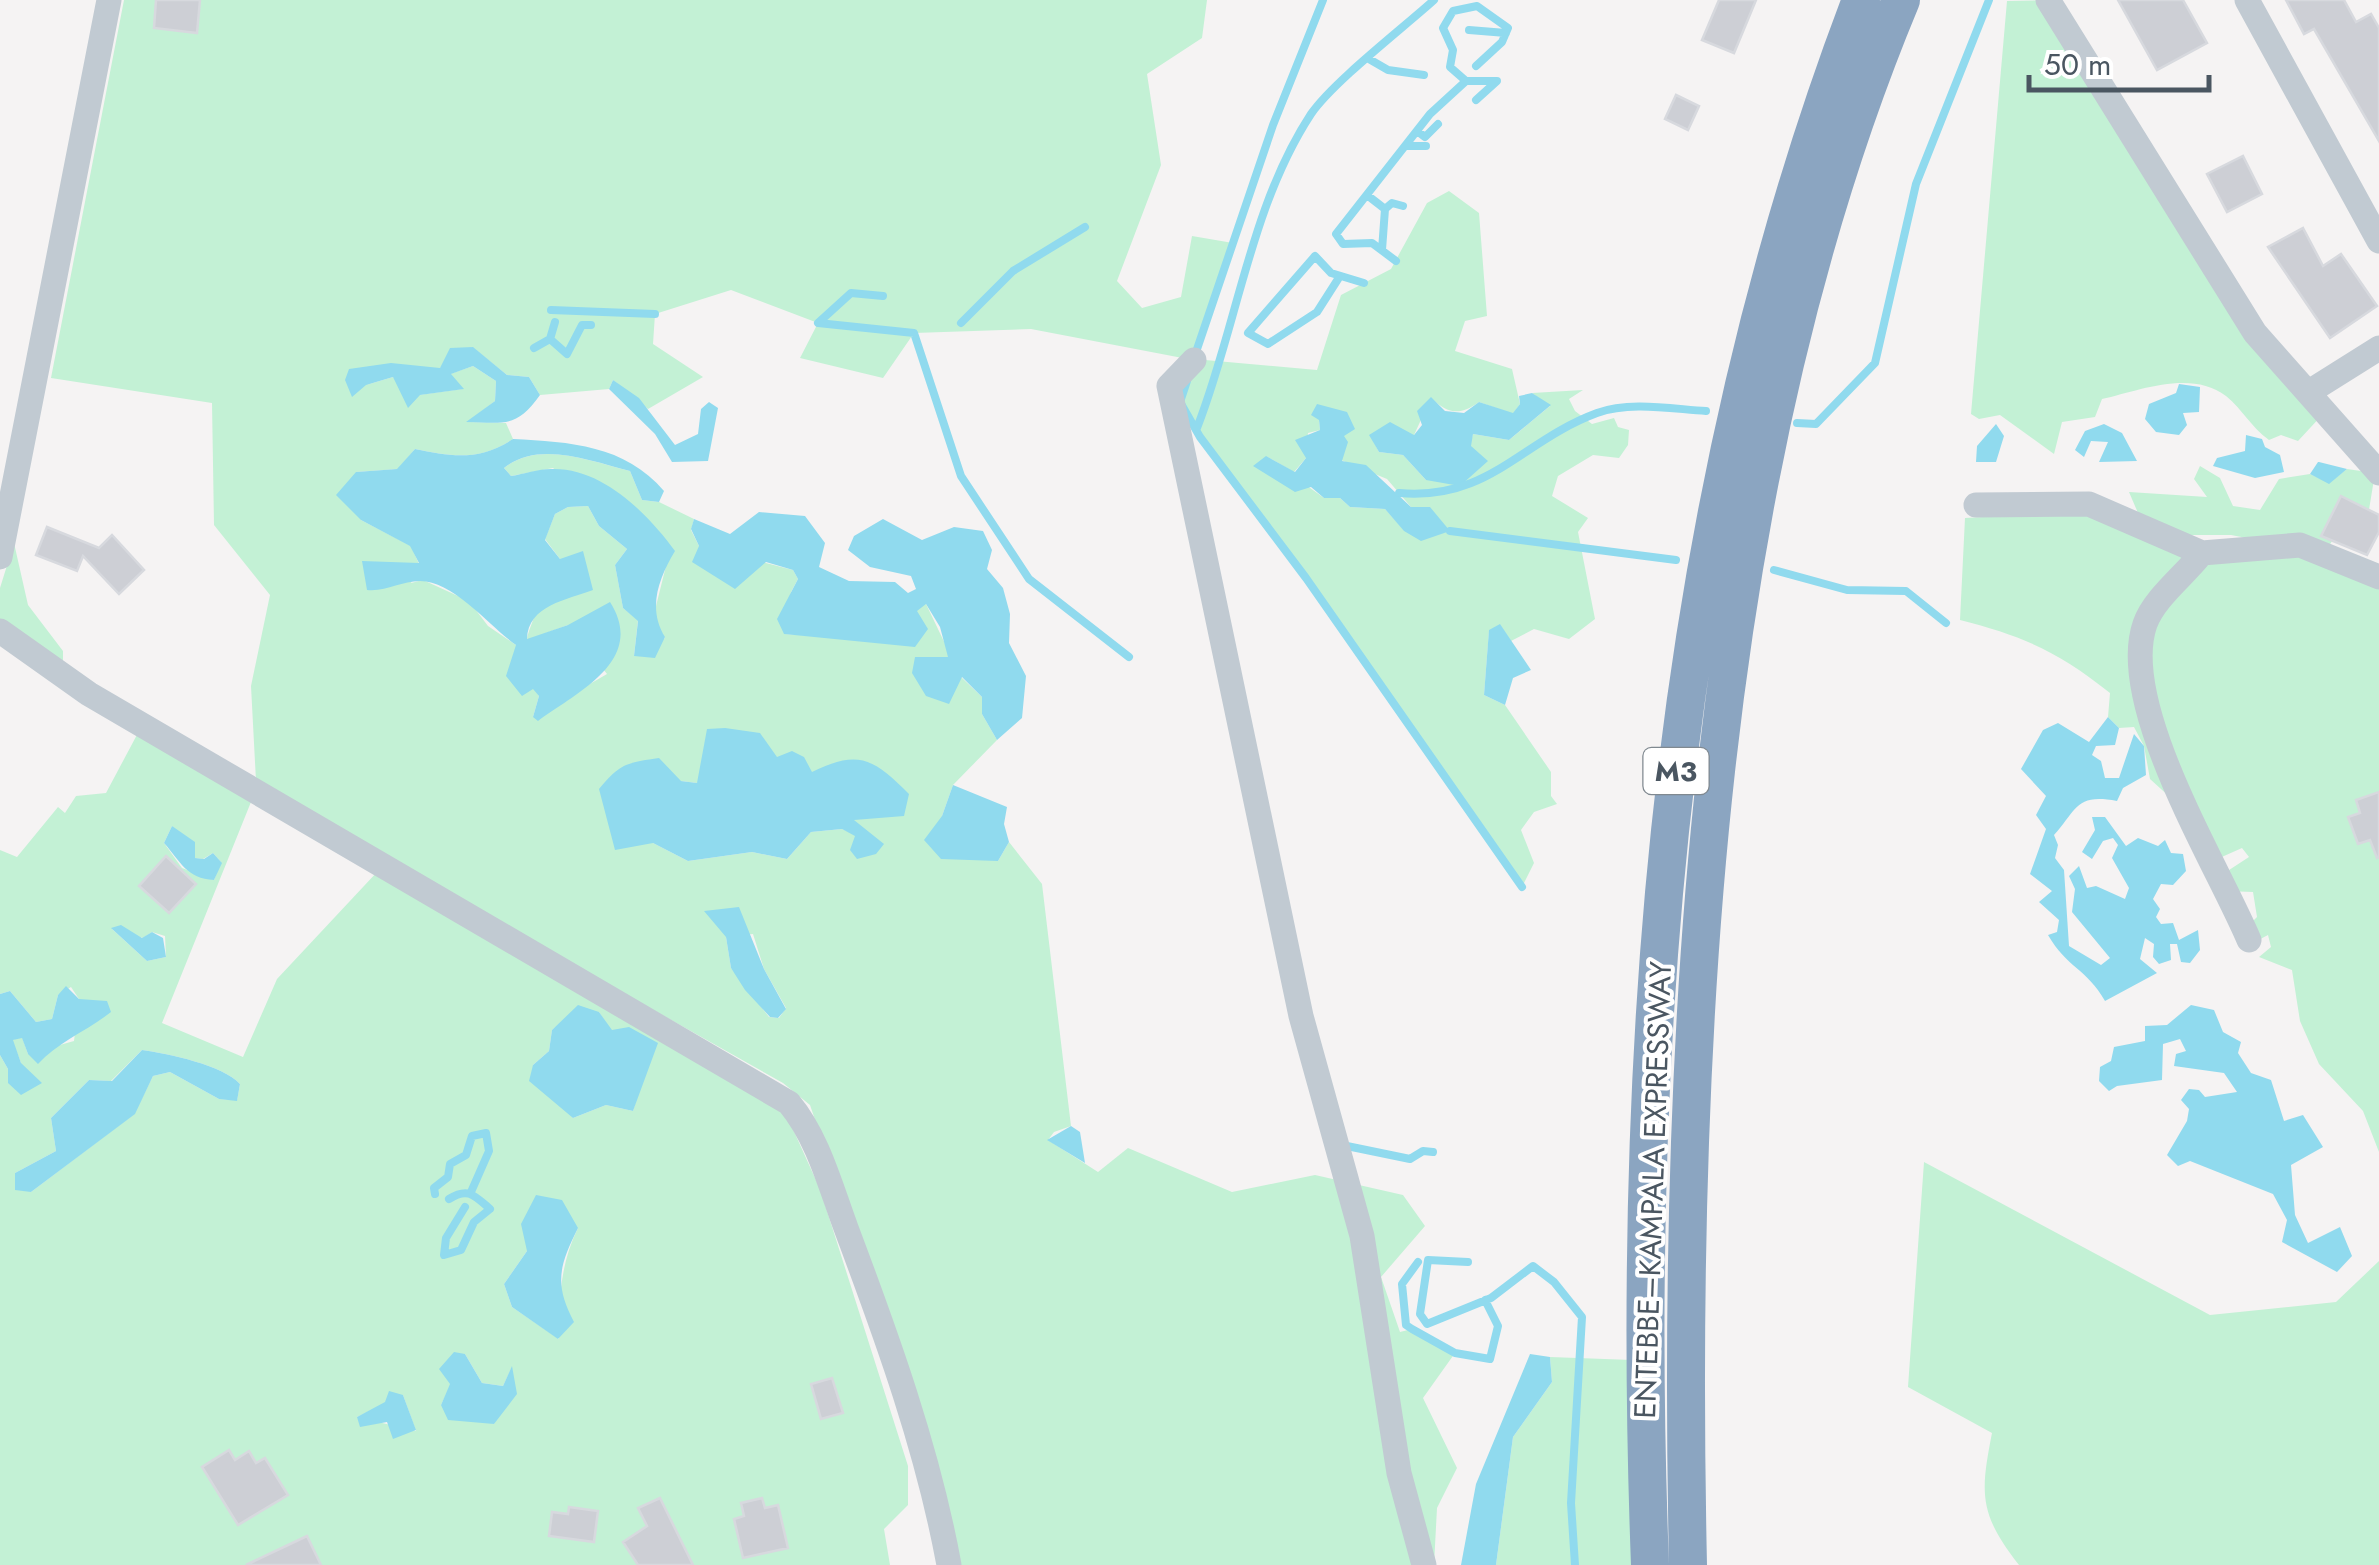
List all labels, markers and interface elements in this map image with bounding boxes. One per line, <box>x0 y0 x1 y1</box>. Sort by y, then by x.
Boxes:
scale bar <box>2029 30 2209 92</box>
text: 50 m <box>2044 43 2111 86</box>
road number: M3 <box>1644 748 1708 794</box>
street label: ENTEBBE–KAMPALA EXPRESSWAY <box>1623 960 1682 1419</box>

